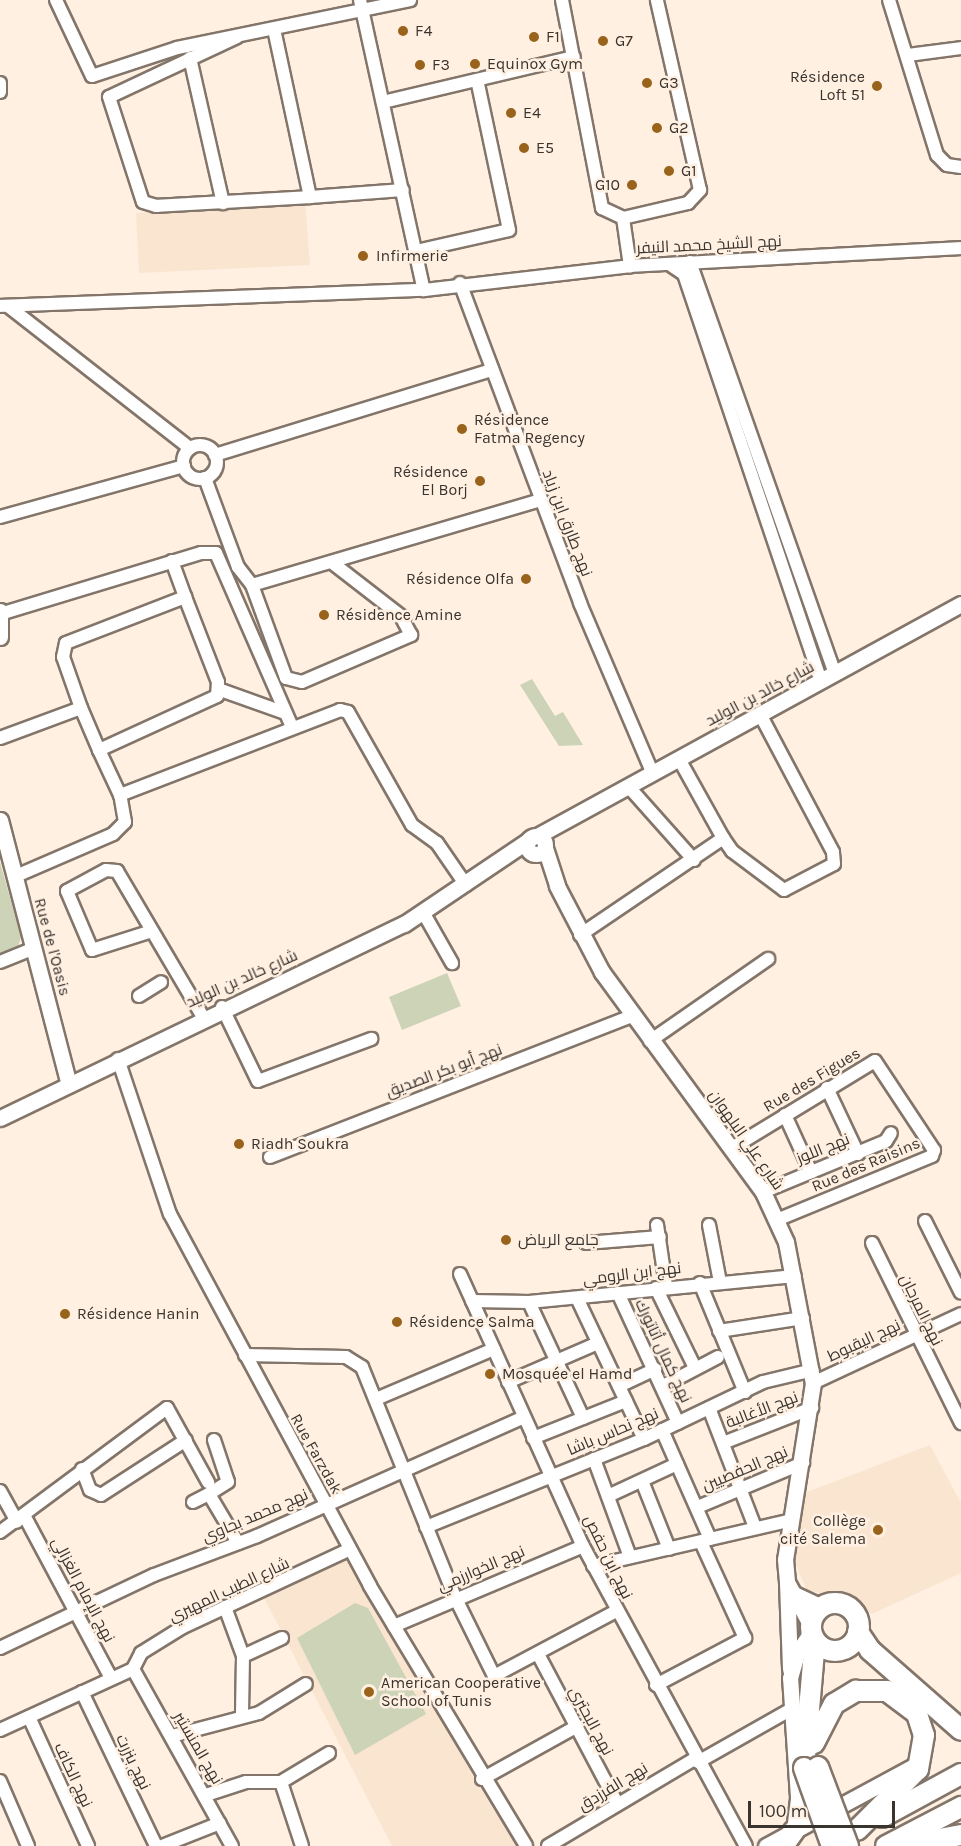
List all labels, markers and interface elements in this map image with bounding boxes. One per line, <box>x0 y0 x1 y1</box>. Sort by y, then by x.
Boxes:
place label: F4 <box>415 21 432 41</box>
marker: F4 <box>396 24 410 38</box>
place label: F1 <box>546 27 560 47</box>
marker: F1 <box>527 30 541 44</box>
place label: G7 <box>615 31 633 51</box>
marker: G7 <box>596 34 610 48</box>
place label: Equinox Gym <box>487 54 583 74</box>
place label: F3 <box>432 55 450 75</box>
marker: Equinox Gym <box>468 57 482 71</box>
marker: F3 <box>413 58 427 72</box>
place label: Résidence Loft 51 <box>790 67 865 105</box>
place label: G3 <box>659 73 679 93</box>
marker: G3 <box>640 76 654 90</box>
marker: Résidence Loft 51 <box>870 79 884 93</box>
place label: E4 <box>523 103 541 123</box>
marker: E4 <box>504 106 518 120</box>
place label: G2 <box>669 118 689 138</box>
marker: G2 <box>650 121 664 135</box>
place label: E5 <box>536 138 554 158</box>
marker: E5 <box>517 141 531 155</box>
place label: G1 <box>681 161 697 181</box>
marker: G1 <box>662 164 676 178</box>
place label: G10 <box>595 175 620 195</box>
marker: G10 <box>625 178 639 192</box>
street label: نهج الشيخ محمد النيفر <box>636 232 782 258</box>
place label: Infirmerie <box>376 246 448 266</box>
marker: Infirmerie <box>354 247 372 265</box>
place label: Résidence Fatma Regency <box>474 410 585 448</box>
marker: Résidence Fatma Regency <box>455 422 469 436</box>
place label: Résidence El Borj <box>393 462 468 500</box>
street label: نهج طارق ابن زياد <box>538 467 596 579</box>
marker: Résidence El Borj <box>473 474 487 488</box>
place label: Résidence Olfa <box>406 569 514 589</box>
marker: Résidence Olfa <box>519 572 533 586</box>
place label: Résidence Amine <box>336 605 462 625</box>
marker: Résidence Amine <box>317 608 331 622</box>
street label: شارع خالد بن الوليد <box>703 657 817 731</box>
street label: Rue de l'Oasis <box>30 896 74 998</box>
street label: شارع خالد بن الوليد <box>183 946 301 1012</box>
street label: نهج أبو بكر الصديق <box>383 1040 505 1102</box>
street label: Rue des Figues <box>760 1043 864 1117</box>
street label: شارع علي البلهوان <box>704 1086 788 1194</box>
street label: نهج اللوز <box>794 1130 852 1168</box>
street label: Rue des Raisins <box>809 1133 923 1197</box>
place label: Riadh Soukra <box>251 1134 349 1154</box>
marker: Riadh Soukra <box>232 1137 246 1151</box>
place label: جامع الرياض <box>518 1230 599 1250</box>
marker: جامع الرياض <box>499 1233 513 1247</box>
street label: نهج ابن الرومي <box>582 1258 682 1290</box>
street label: نهج المرجان <box>895 1271 947 1349</box>
street label: نهج كمال أتاتورك <box>631 1296 695 1406</box>
place label: Résidence Hanin <box>77 1304 199 1324</box>
marker: Résidence Hanin <box>58 1307 72 1321</box>
place label: Résidence Salma <box>409 1312 535 1332</box>
marker: Résidence Salma <box>390 1315 404 1329</box>
street label: نهج اليقبوط <box>824 1316 904 1366</box>
place label: Mosquée el Hamd <box>502 1364 632 1384</box>
marker: Mosquée el Hamd <box>483 1367 497 1381</box>
street label: نهج الأغالبة <box>723 1387 801 1433</box>
street label: نهج نحاس باشا <box>564 1404 662 1460</box>
street label: Rue Farzdak <box>286 1410 346 1498</box>
street label: نهج الحفصيين <box>699 1442 791 1496</box>
street label: نهج محمد بجاوي <box>199 1485 311 1547</box>
place label: Collège cité Salema <box>780 1511 866 1549</box>
street label: نهج ابن حفص <box>579 1512 637 1602</box>
marker: Collège cité Salema <box>871 1523 885 1537</box>
street label: نهج الإمام الغزالي <box>47 1534 119 1646</box>
street label: نهج الخوارزمي <box>434 1542 528 1596</box>
street label: شارع الطيب المهيري <box>166 1554 292 1626</box>
place label: American Cooperative School of Tunis <box>381 1673 541 1711</box>
street label: نهج البحتري <box>565 1683 617 1759</box>
marker: American Cooperative School of Tunis <box>362 1685 376 1699</box>
street label: نهج المنستير <box>169 1708 227 1788</box>
street label: نهج بنزرت <box>111 1731 155 1793</box>
street label: نهج الكاف <box>50 1740 96 1810</box>
street label: نهج الفرزدق <box>575 1759 651 1815</box>
scale bar <box>751 1789 898 1827</box>
text: 100 m <box>759 1800 807 1822</box>

